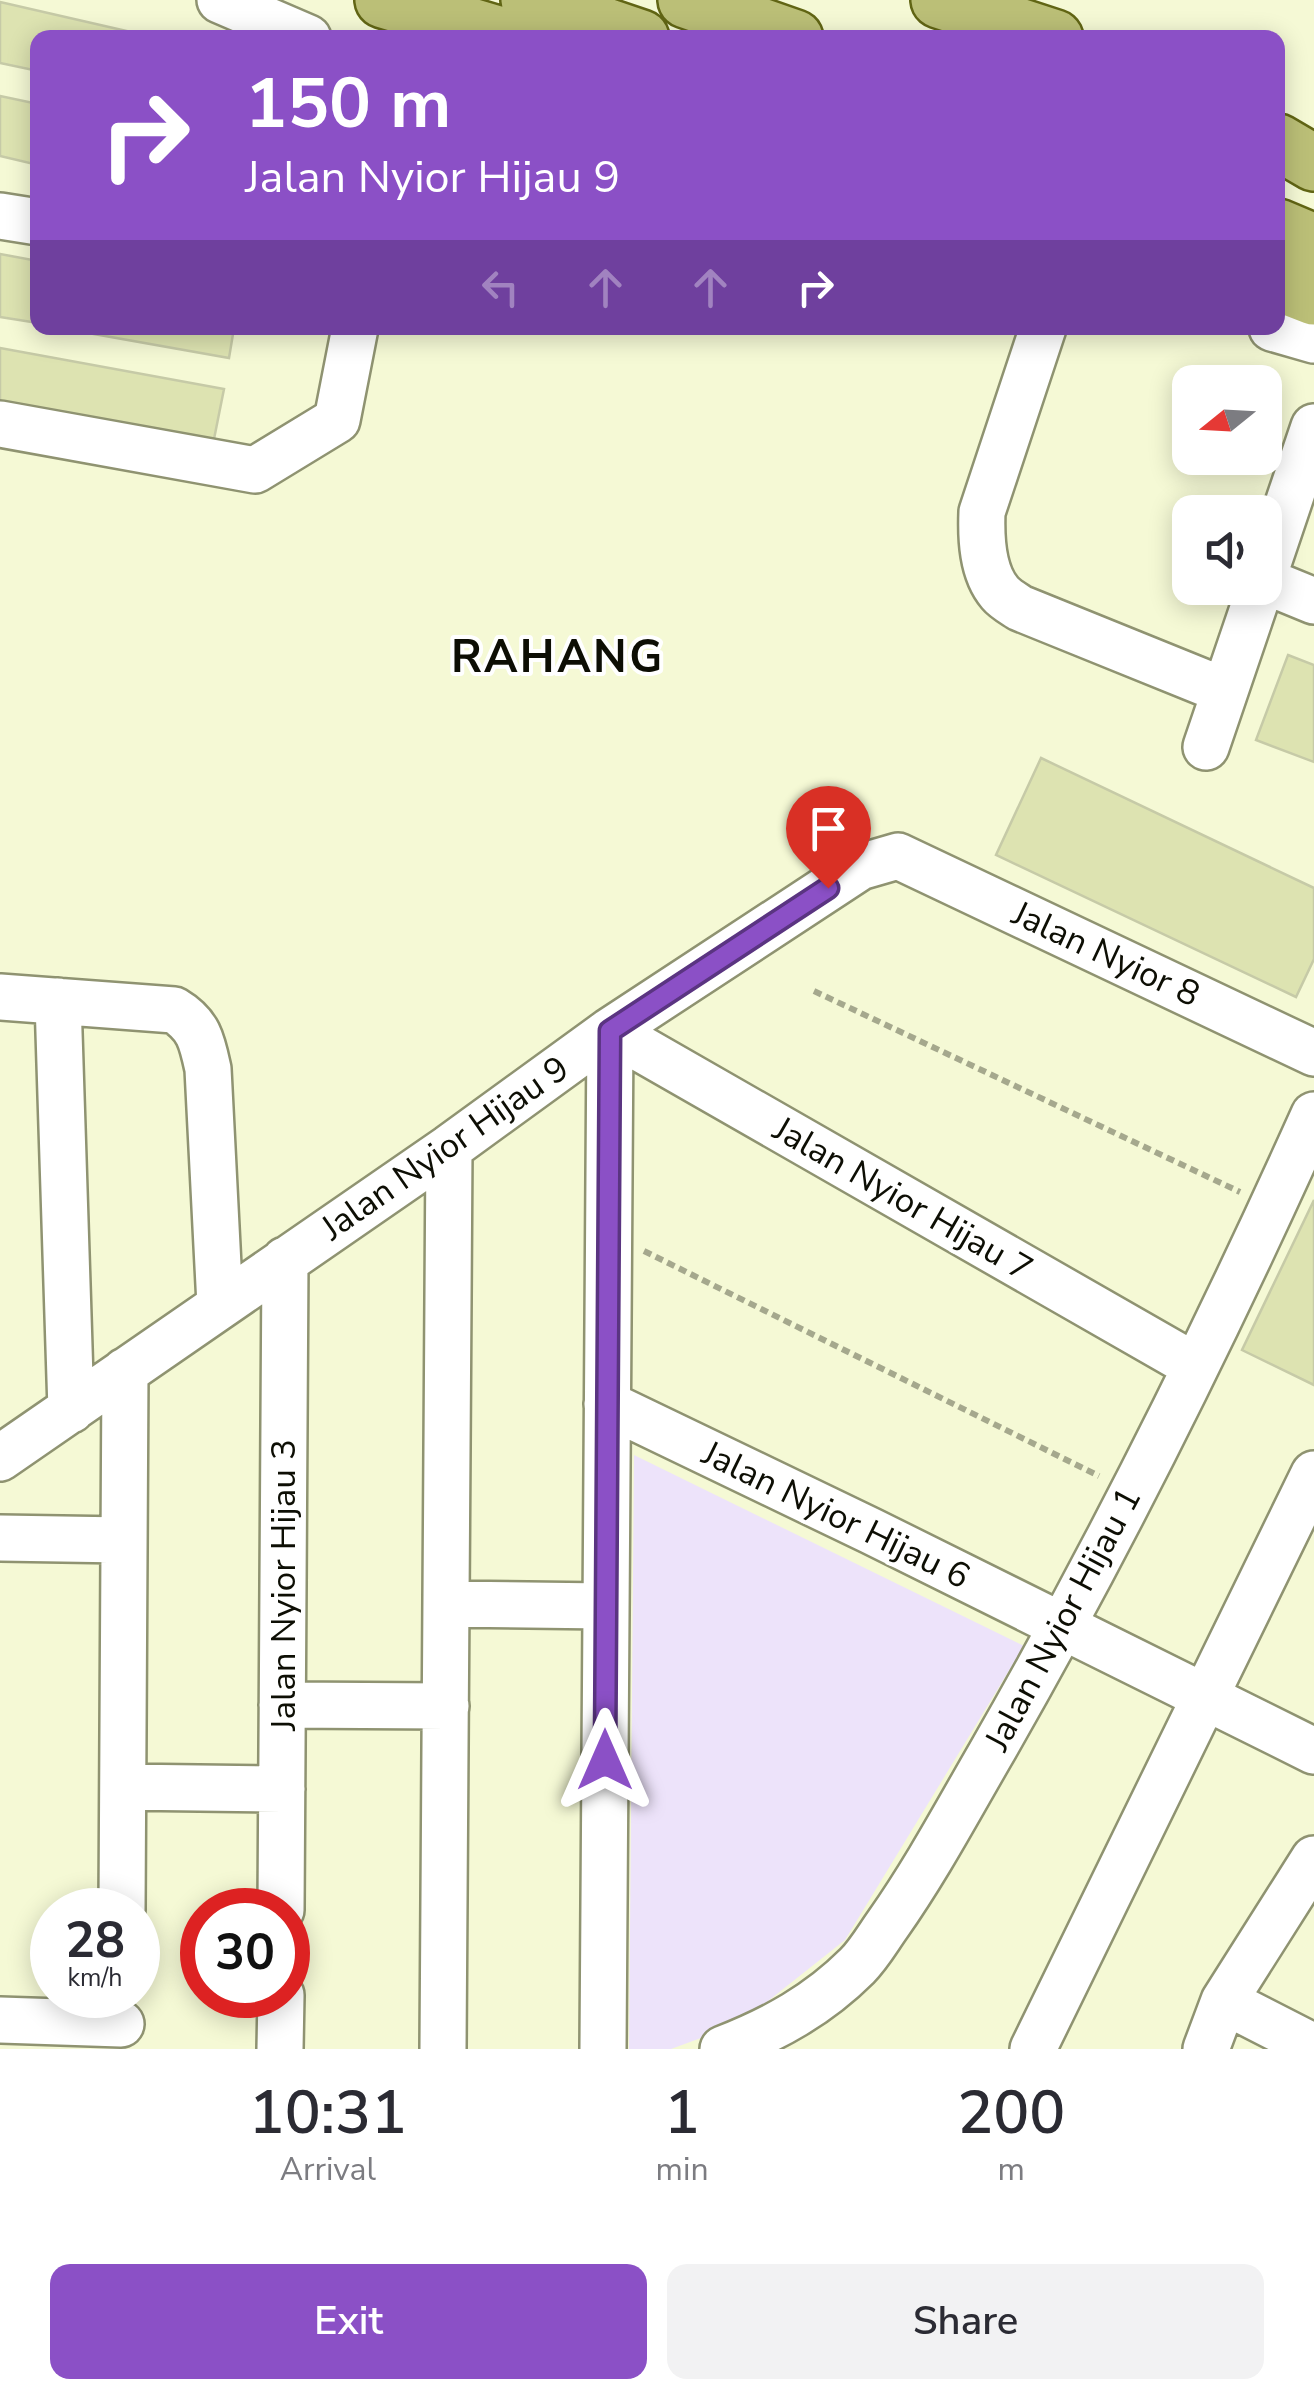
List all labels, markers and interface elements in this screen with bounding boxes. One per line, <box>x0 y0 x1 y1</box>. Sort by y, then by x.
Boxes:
text: 150 m <box>245 56 451 152</box>
icon: right <box>80 70 210 200</box>
text: Jalan Nyior Hijau 9 <box>245 147 620 208</box>
icon: left <box>473 260 528 315</box>
icon: ahead <box>578 260 633 315</box>
icon: ahead <box>683 260 738 315</box>
icon: right <box>788 260 843 315</box>
north arrow <box>1172 365 1282 475</box>
map controls <box>1172 365 1282 605</box>
button: sound <box>1172 495 1282 605</box>
district label: RAHANG <box>451 627 665 688</box>
pin <box>786 786 871 889</box>
icon: arrive <box>801 801 856 856</box>
street label: Jalan Nyior 8 <box>1004 890 1207 1018</box>
street label: Jalan Nyior Hijau 9 <box>311 1045 578 1252</box>
street label: Jalan Nyior Hijau 7 <box>764 1105 1041 1292</box>
street label: Jalan Nyior Hijau 6 <box>694 1429 977 1600</box>
street label: Jalan Nyior Hijau 3 <box>260 1439 307 1732</box>
street label: Jalan Nyior Hijau 1 <box>973 1479 1152 1760</box>
position arrow <box>553 1708 657 1812</box>
speed limit sign: 30 <box>180 1888 310 2018</box>
text: 28 <box>65 1906 125 1975</box>
text: km/h <box>67 1961 123 1995</box>
text: 10:31 <box>249 2072 407 2154</box>
text: 1 <box>664 2072 700 2154</box>
text: 200 <box>957 2072 1065 2154</box>
text: Arrival <box>280 2148 376 2191</box>
text: min <box>656 2148 709 2191</box>
text: m <box>998 2148 1025 2191</box>
button: Exit <box>50 2264 647 2379</box>
button: Share <box>667 2264 1264 2379</box>

